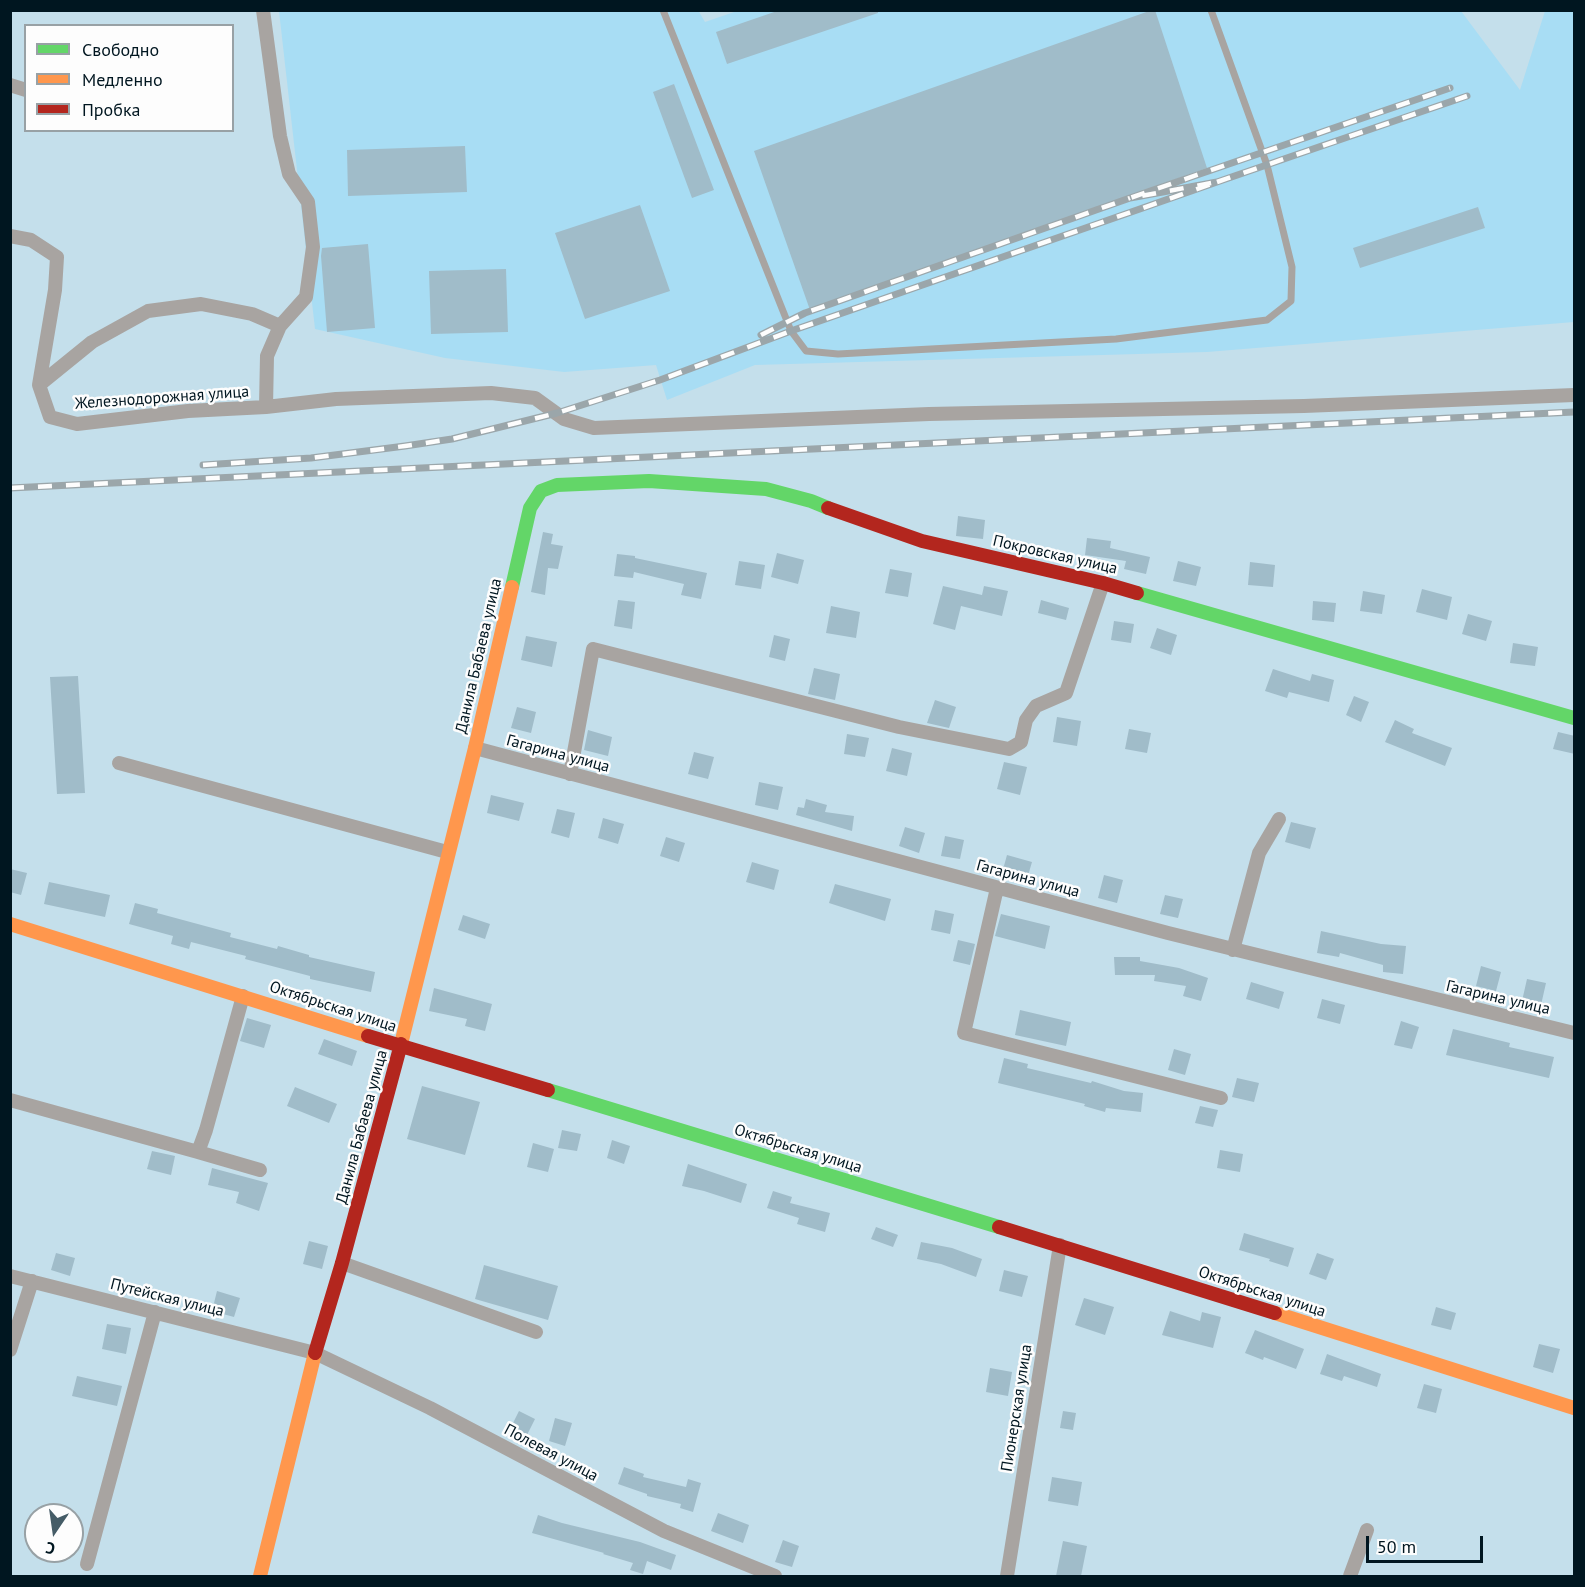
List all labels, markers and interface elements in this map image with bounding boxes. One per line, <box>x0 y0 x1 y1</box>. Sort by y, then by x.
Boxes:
legend <box>24 24 234 132</box>
text: Свободно <box>82 38 159 61</box>
text: Медленно <box>82 68 163 91</box>
text: Пробка <box>82 98 140 121</box>
street label: Железнодорожная улица <box>74 382 250 414</box>
street label: Покровская улица <box>991 531 1119 579</box>
street label: Данила Бабаева улица <box>452 577 506 735</box>
street label: Гагарина улица <box>504 731 612 777</box>
street label: Гагарина улица <box>974 856 1082 902</box>
street label: Октябрьская улица <box>267 977 399 1037</box>
street label: Гагарина улица <box>1444 977 1552 1019</box>
street label: Данила Бабаева улица <box>332 1048 392 1206</box>
street label: Октябрьская улица <box>732 1120 864 1178</box>
street label: Октябрьская улица <box>1196 1262 1328 1322</box>
street label: Путейская улица <box>108 1275 226 1321</box>
street label: Пионерская улица <box>997 1343 1037 1473</box>
street label: Полевая улица <box>501 1420 601 1486</box>
north arrow <box>24 1503 84 1563</box>
scale bar <box>1369 1524 1486 1562</box>
text: 50 m <box>1377 1535 1416 1558</box>
text: С <box>44 1538 57 1559</box>

